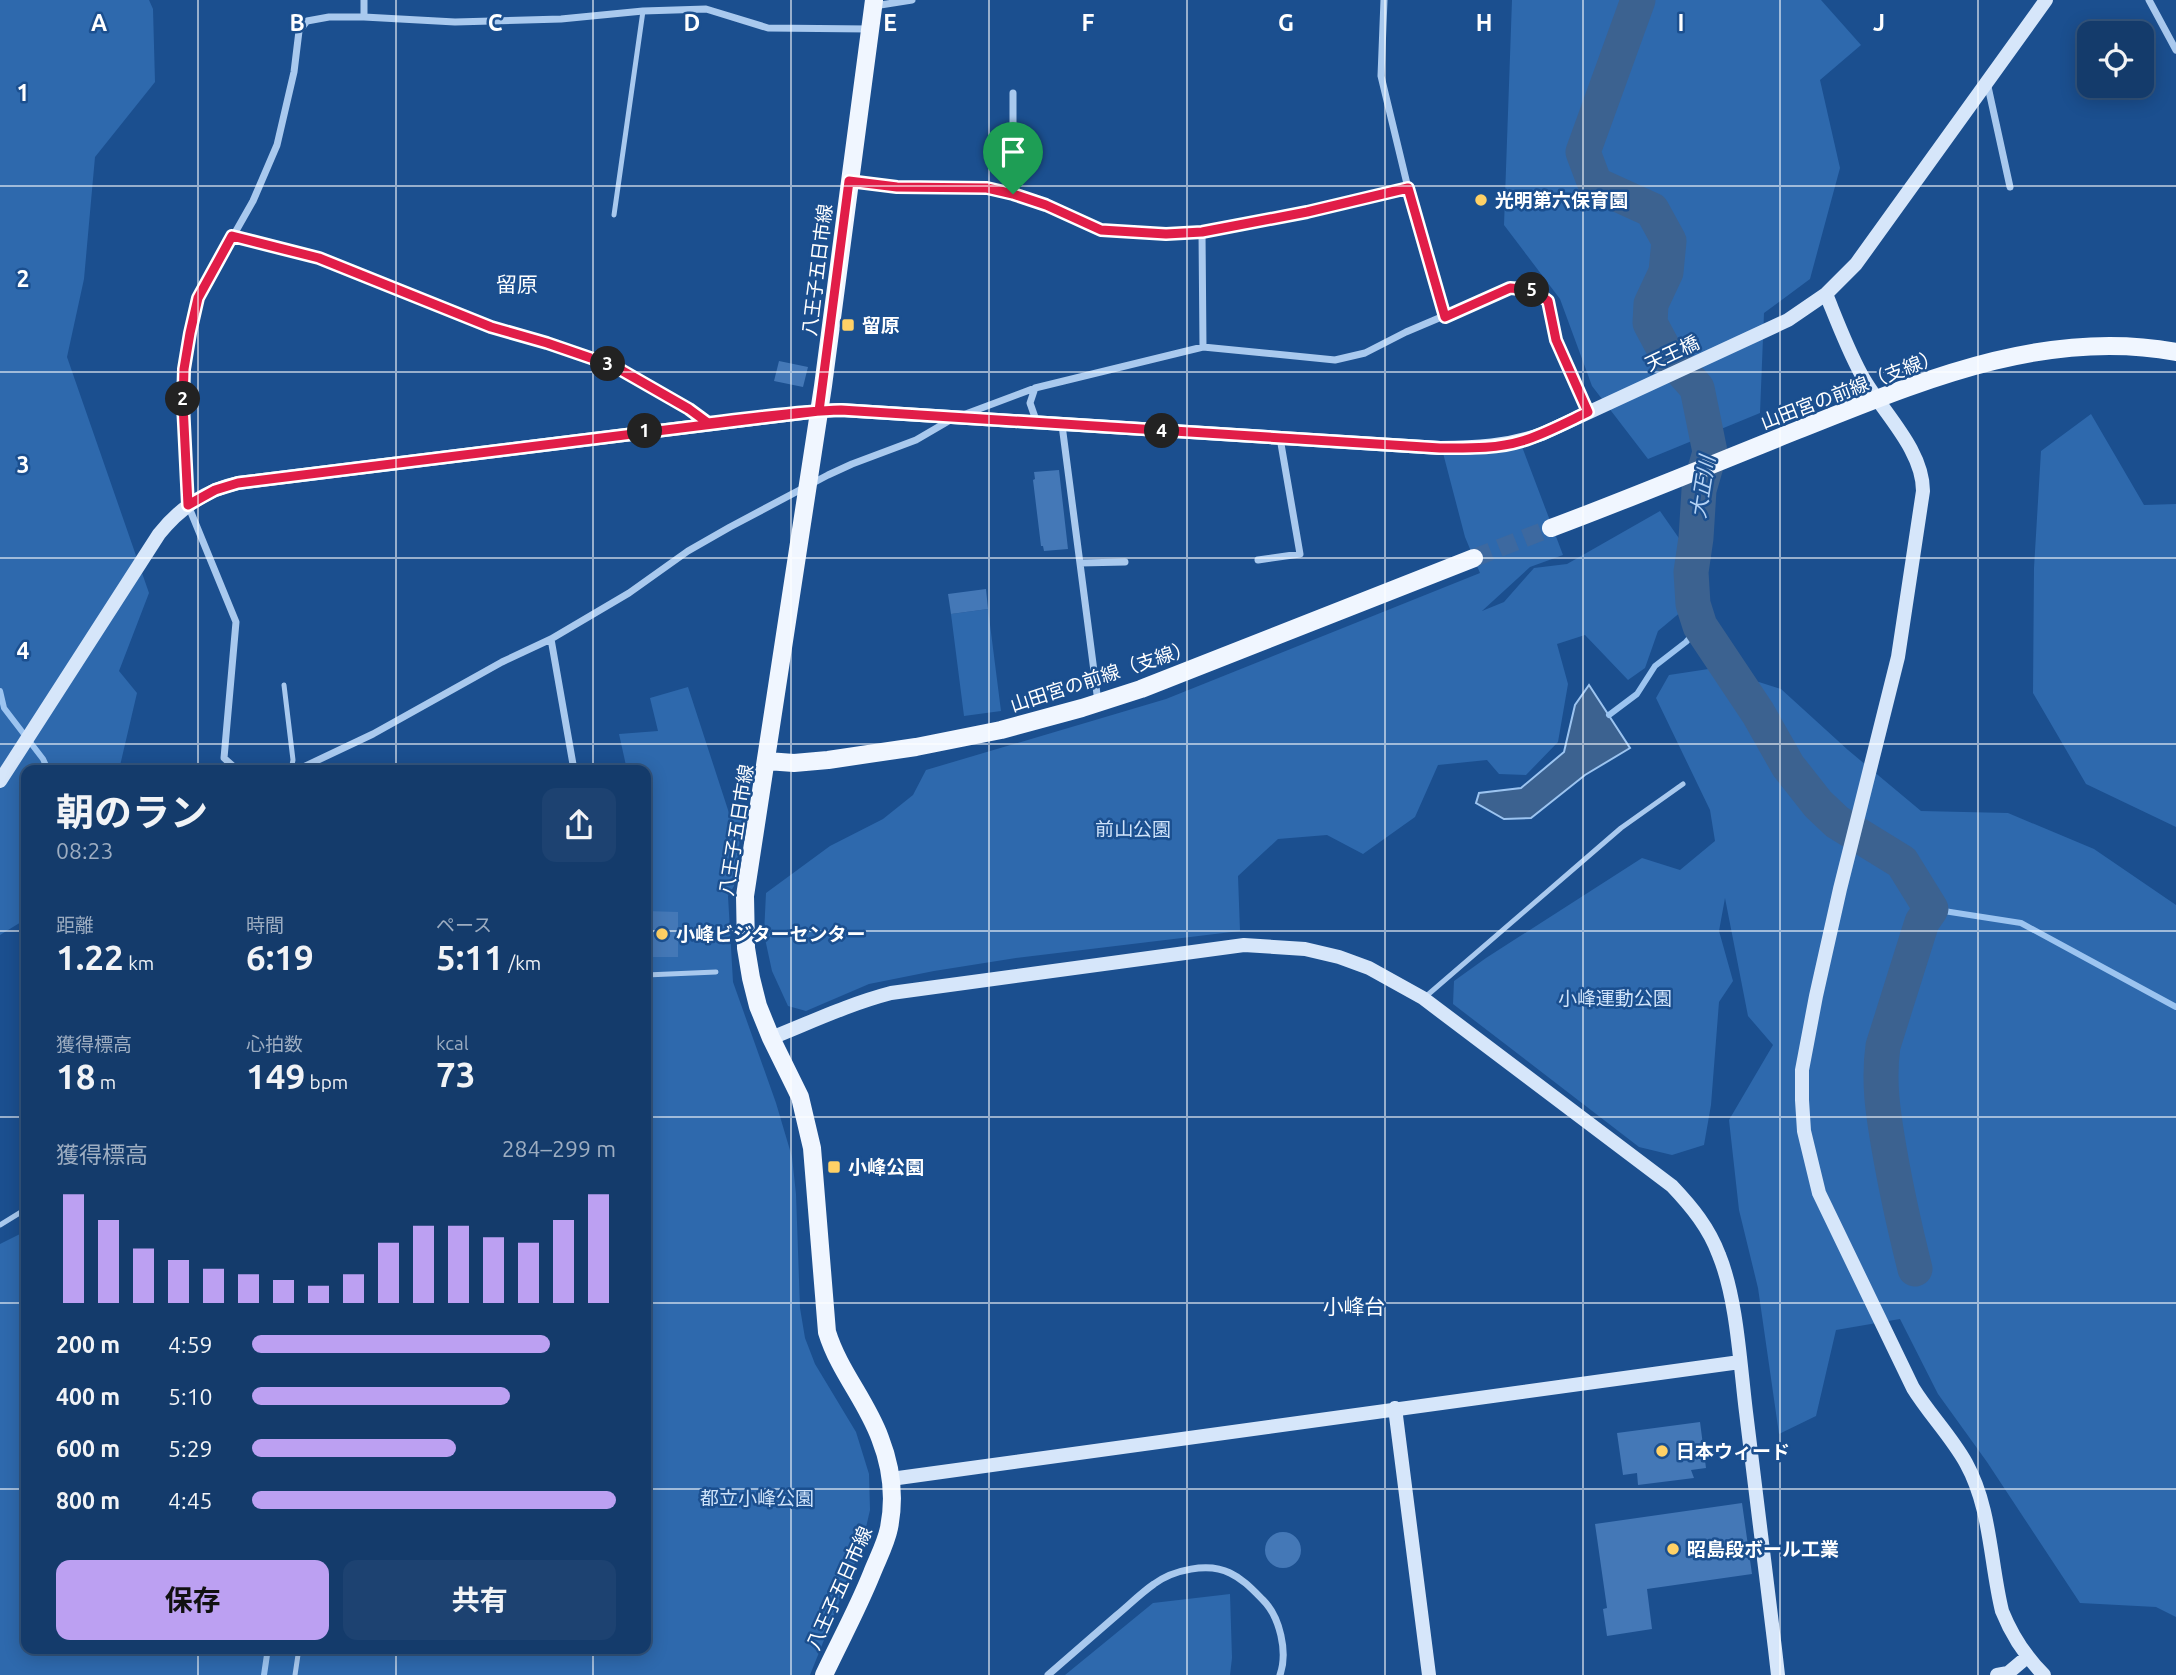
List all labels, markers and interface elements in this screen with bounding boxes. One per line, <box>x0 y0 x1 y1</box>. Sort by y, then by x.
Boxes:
text: A <box>91 10 107 35</box>
text: B <box>289 10 305 35</box>
text: C <box>488 10 503 35</box>
text: D <box>684 10 700 35</box>
text: E <box>883 10 897 35</box>
text: F <box>1082 10 1095 35</box>
text: G <box>1278 10 1294 35</box>
text: H <box>1476 10 1492 35</box>
text: I <box>1678 10 1684 35</box>
text: J <box>1873 10 1885 35</box>
map controls <box>2077 21 2154 98</box>
button: locate <box>2077 21 2154 98</box>
text: 1 <box>17 80 29 105</box>
pin <box>983 122 1043 194</box>
icon: arrive <box>994 133 1032 171</box>
place label: 光明第六保育園 <box>1495 189 1628 211</box>
marker: 光明第六保育園 <box>1473 192 1489 208</box>
street label: 八王子五日市線 <box>798 203 836 337</box>
text: 2 <box>17 266 29 291</box>
district label: 留原 <box>496 272 538 296</box>
pin: 5 <box>1514 272 1550 308</box>
text: 5 <box>1526 278 1537 300</box>
place label: 留原 <box>862 314 900 336</box>
marker: 留原 <box>840 317 856 333</box>
street label: 天王橋 <box>1642 331 1702 375</box>
street label: 山田宮の前線（支線） <box>1757 345 1943 433</box>
pin: 3 <box>590 346 626 382</box>
text: 3 <box>602 352 613 374</box>
pin: 2 <box>166 382 200 416</box>
text: 2 <box>177 387 188 409</box>
pin: 1 <box>628 414 662 448</box>
pin: 4 <box>1144 414 1180 448</box>
text: 1 <box>639 419 650 441</box>
text: 4 <box>1156 419 1167 441</box>
text: 3 <box>17 452 29 477</box>
water label: 大正川 <box>1685 452 1719 520</box>
street label: 山田宮の前線（支線） <box>1007 636 1195 716</box>
text: 4 <box>17 638 30 663</box>
street label: 八王子五日市線 <box>715 763 757 897</box>
button: share <box>542 788 616 862</box>
text: 朝のラン <box>56 791 208 833</box>
park label: 前山公園 <box>1095 818 1171 840</box>
text: 08:23 <box>56 838 114 863</box>
text: 距離 <box>56 914 94 936</box>
text: 時間 <box>246 914 284 936</box>
text: ペース <box>436 914 492 936</box>
place label: 小峰ビジターセンター <box>676 923 866 945</box>
marker: 小峰ビジターセンター <box>654 926 670 942</box>
text: 1.22 <box>56 937 124 977</box>
text: 6:19 <box>246 937 314 977</box>
text: 5:11 <box>436 937 504 977</box>
text: km <box>124 952 154 974</box>
text: /km <box>504 952 541 974</box>
park label: 小峰運動公園 <box>1558 987 1672 1009</box>
text: kcal <box>436 1032 469 1054</box>
text: 獲得標高 <box>56 1033 132 1055</box>
text: 心拍数 <box>246 1033 303 1055</box>
text: 73 <box>436 1054 475 1094</box>
text: 18 <box>56 1056 95 1096</box>
text: 149 <box>246 1056 305 1096</box>
text: m <box>95 1071 116 1093</box>
text: bpm <box>305 1071 348 1093</box>
text: 284–299 m <box>502 1136 616 1161</box>
text: 獲得標高 <box>56 1142 148 1167</box>
place label: 小峰公園 <box>848 1156 924 1178</box>
marker: 小峰公園 <box>826 1159 842 1175</box>
district label: 小峰台 <box>1323 1294 1386 1318</box>
text: 200 m <box>56 1332 120 1357</box>
text: 4:59 <box>168 1332 213 1357</box>
text: 400 m <box>56 1384 120 1409</box>
text: 5:10 <box>168 1384 213 1409</box>
text: 600 m <box>56 1436 120 1461</box>
text: 5:29 <box>168 1436 213 1461</box>
place label: 日本ウィード <box>1676 1440 1790 1462</box>
marker: 日本ウィード <box>1654 1443 1670 1459</box>
park label: 都立小峰公園 <box>700 1487 814 1509</box>
text: 800 m <box>56 1488 120 1513</box>
text: 4:45 <box>168 1488 213 1513</box>
street label: 八王子五日市線 <box>802 1523 876 1653</box>
place label: 昭島段ボール工業 <box>1687 1538 1839 1560</box>
marker: 昭島段ボール工業 <box>1665 1541 1681 1557</box>
button: 保存 <box>56 1560 329 1640</box>
button: 共有 <box>343 1560 616 1640</box>

